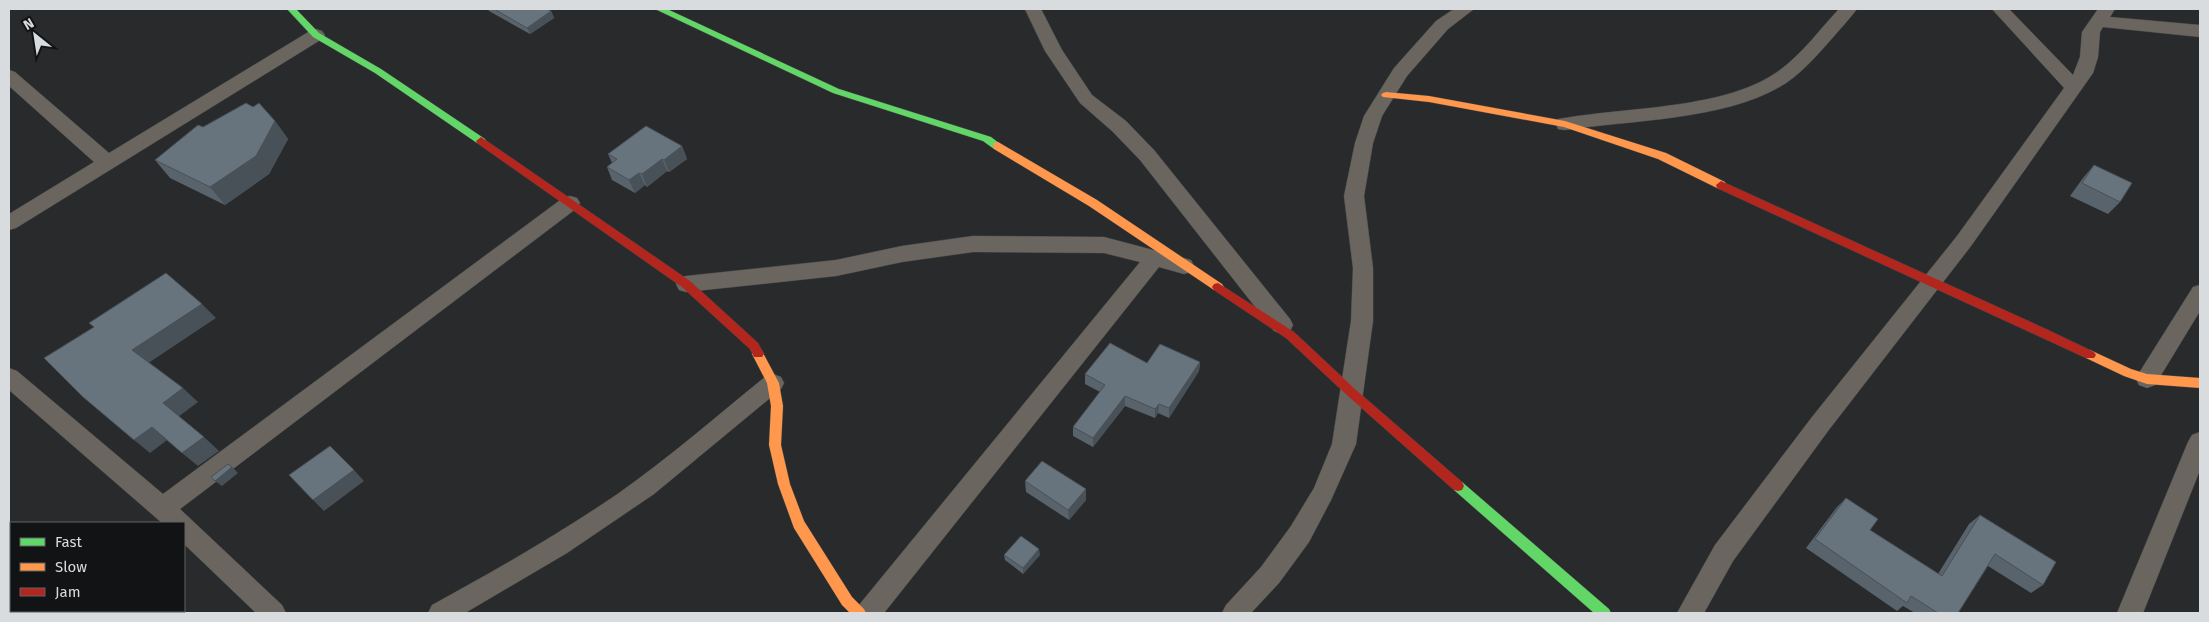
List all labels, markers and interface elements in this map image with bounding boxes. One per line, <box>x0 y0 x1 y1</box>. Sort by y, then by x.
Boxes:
north arrow <box>10 10 60 60</box>
text: N <box>20 14 37 34</box>
legend <box>10 522 185 612</box>
text: Fast <box>55 533 82 551</box>
text: Slow <box>55 558 87 576</box>
text: Jam <box>55 583 81 601</box>

